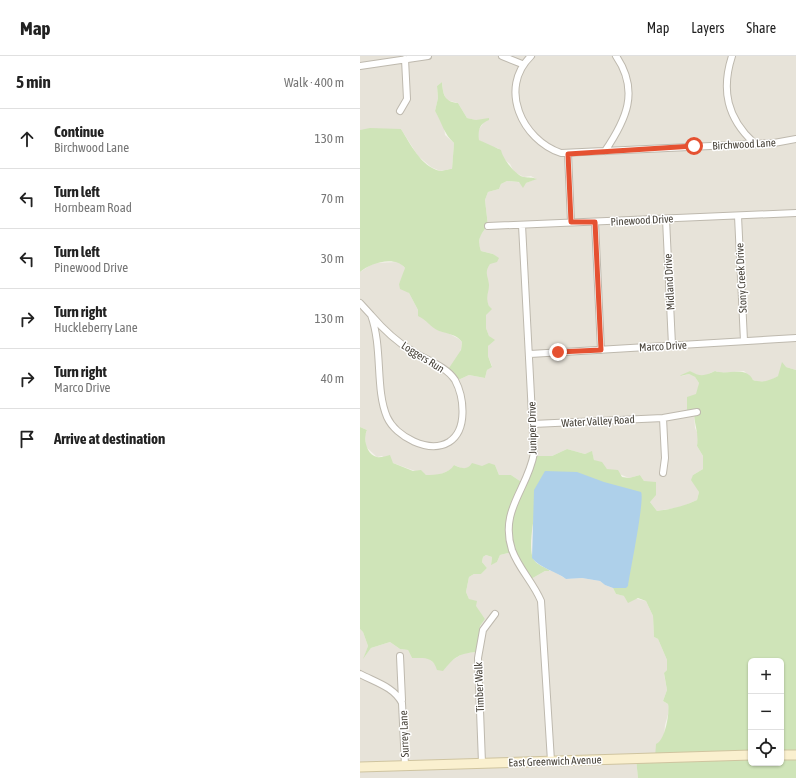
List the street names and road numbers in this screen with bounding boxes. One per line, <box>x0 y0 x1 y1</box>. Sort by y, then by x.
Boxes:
street label: Birchwood Lane <box>712 136 776 152</box>
street label: Pinewood Drive <box>610 212 674 228</box>
street label: Stony Creek Drive <box>733 243 749 313</box>
street label: Midland Drive <box>662 253 676 311</box>
street label: Loggers Run <box>399 339 447 375</box>
street label: Marco Drive <box>639 339 687 353</box>
street label: Juniper Drive <box>526 401 538 455</box>
street label: Water Valley Road <box>561 413 635 429</box>
street label: Timber Walk <box>472 661 486 712</box>
street label: Surrey Lane <box>397 710 411 758</box>
street label: East Greenwich Avenue <box>508 753 602 769</box>

